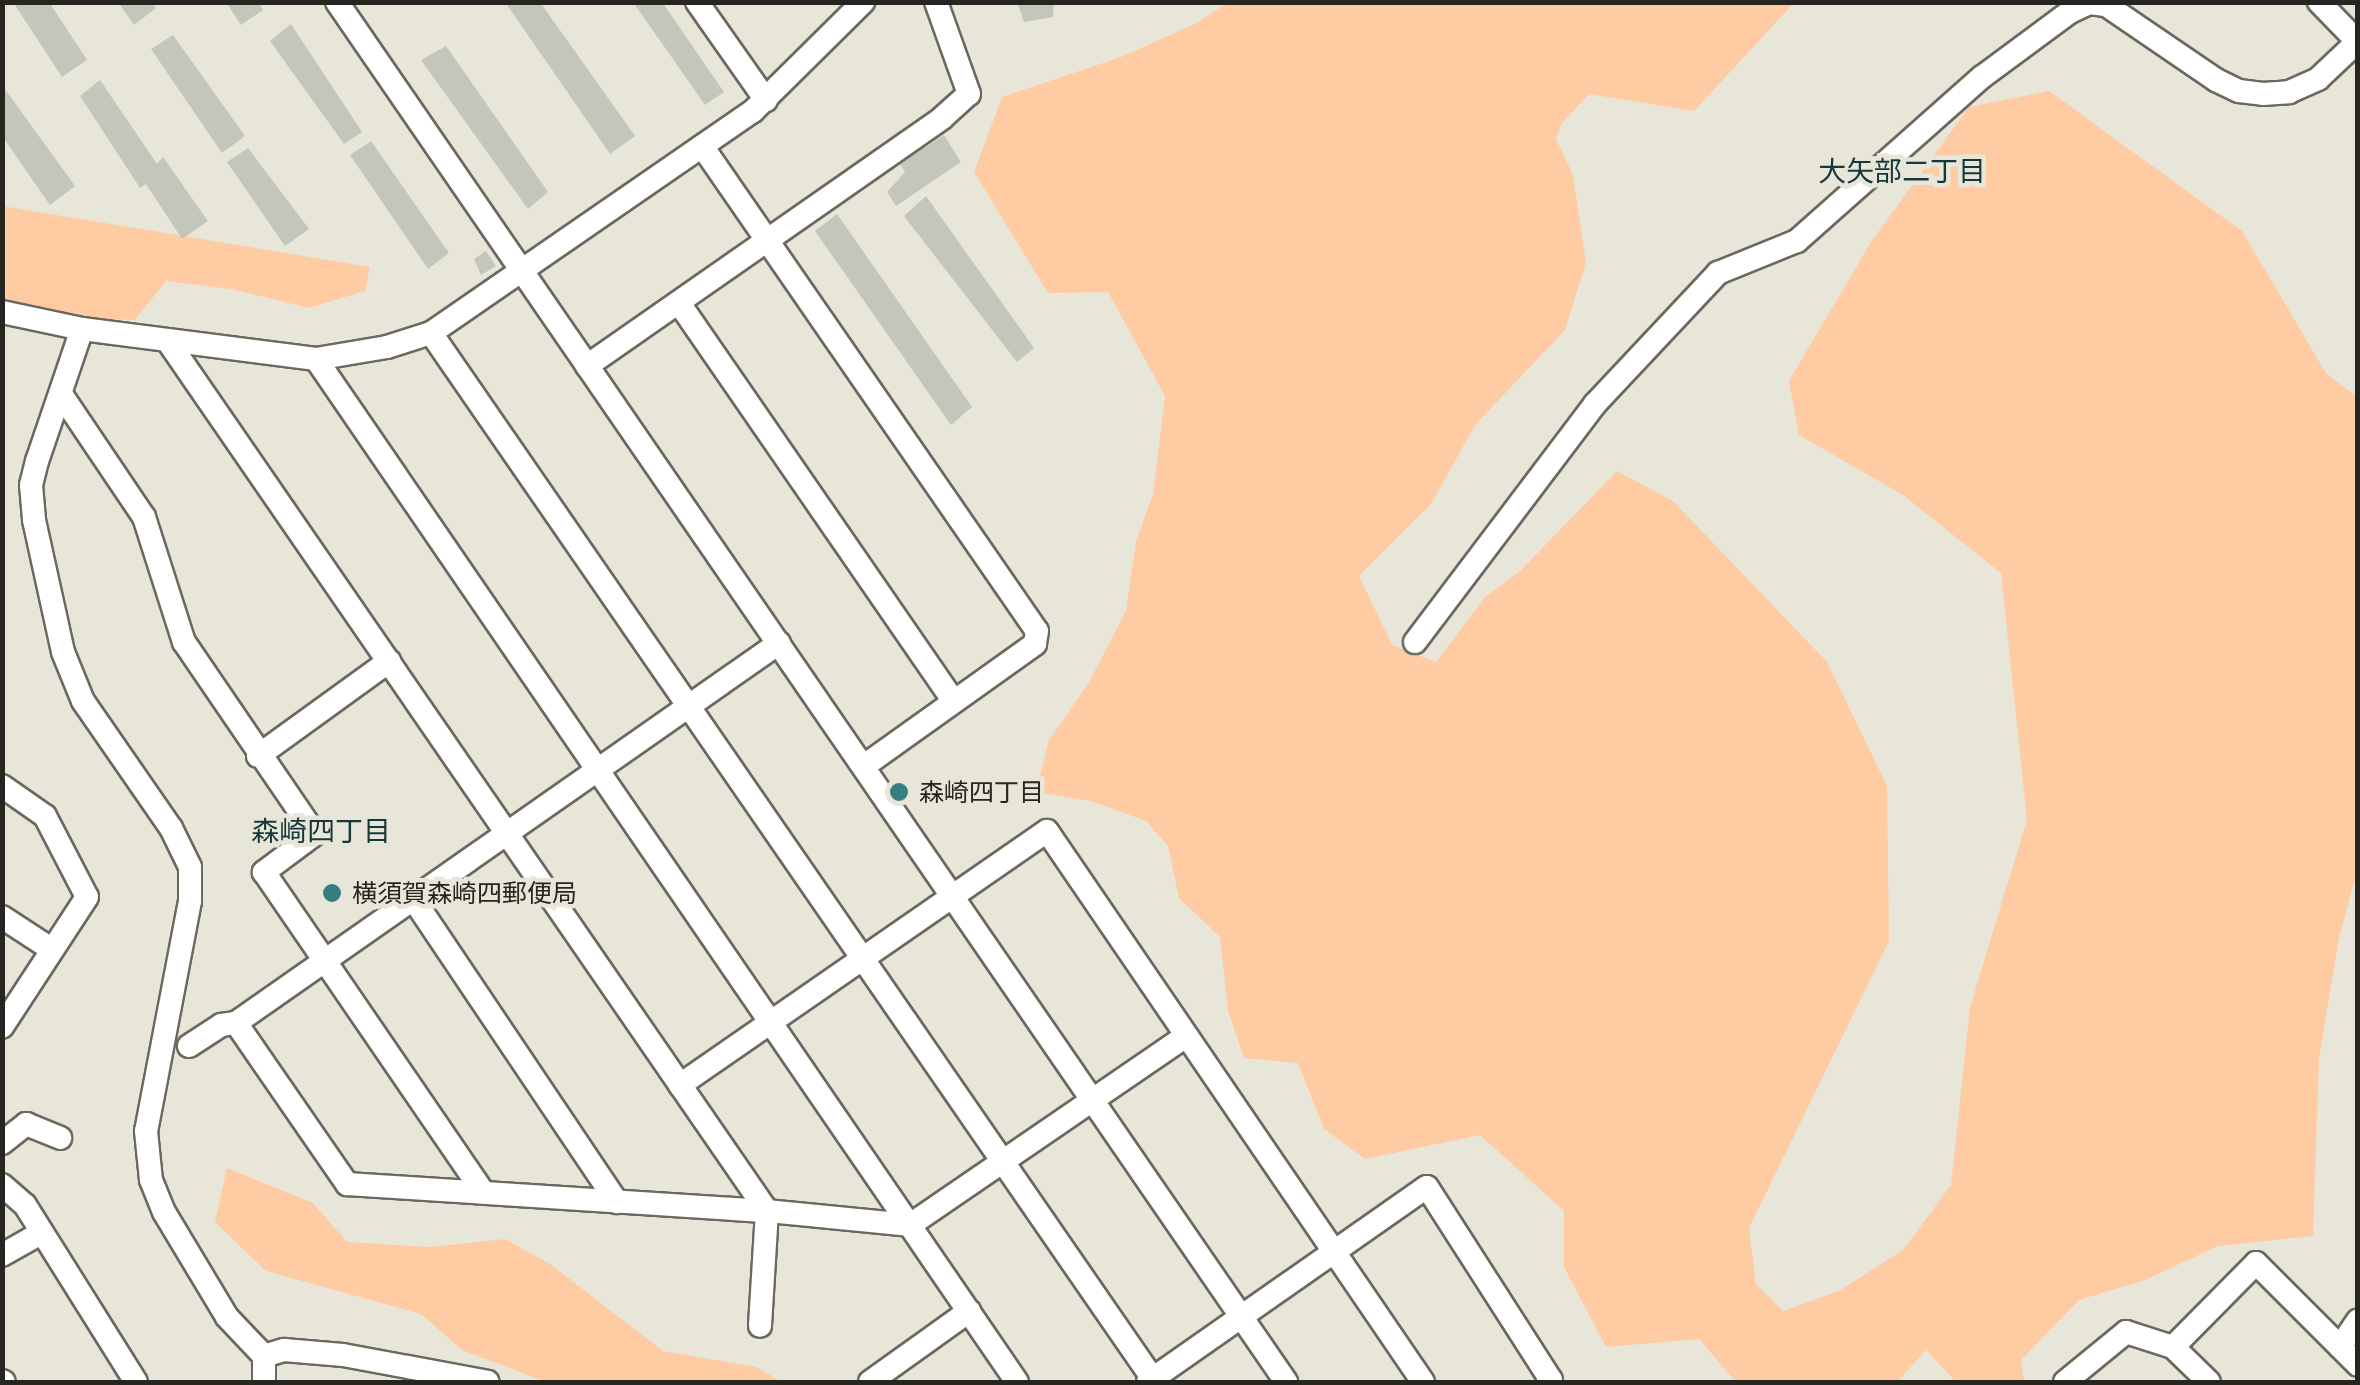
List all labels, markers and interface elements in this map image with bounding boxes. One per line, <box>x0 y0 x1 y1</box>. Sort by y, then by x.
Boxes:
district label: 大矢部二丁目 <box>1818 154 1986 188</box>
place label: 森崎四丁目 <box>919 777 1044 807</box>
marker: 森崎四丁目 <box>888 781 910 803</box>
district label: 森崎四丁目 <box>251 814 391 848</box>
place label: 横須賀森崎四郵便局 <box>352 878 577 908</box>
marker: 横須賀森崎四郵便局 <box>321 882 343 904</box>

